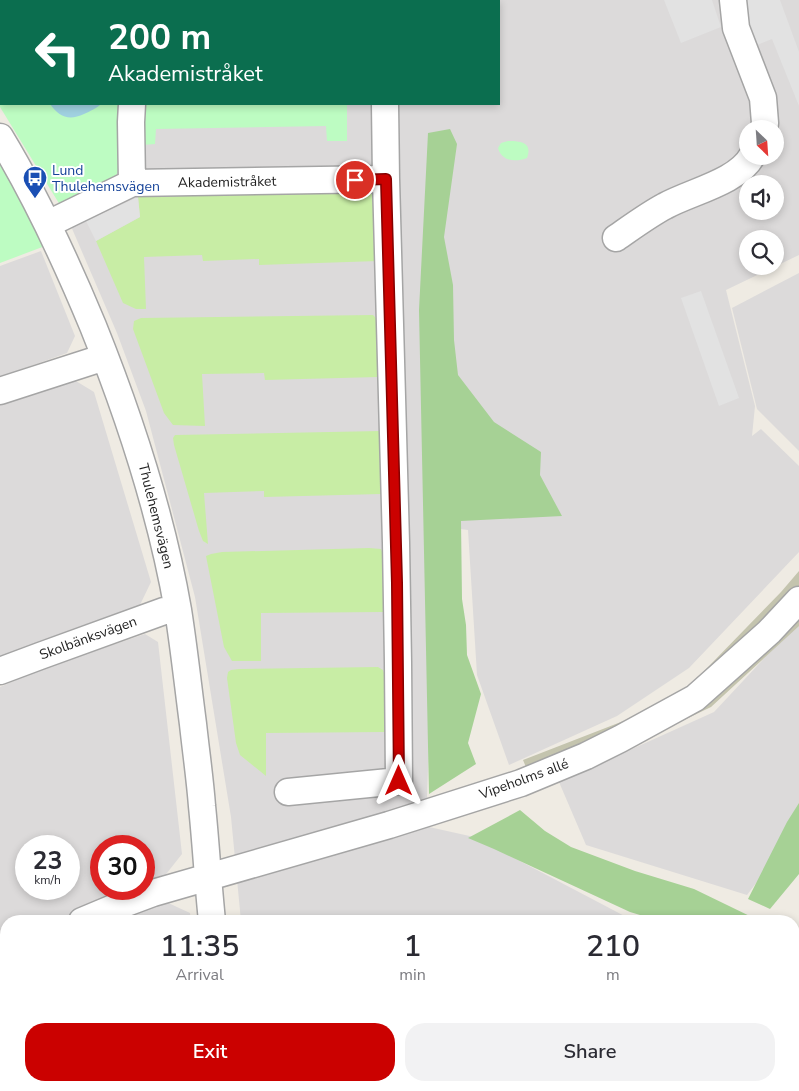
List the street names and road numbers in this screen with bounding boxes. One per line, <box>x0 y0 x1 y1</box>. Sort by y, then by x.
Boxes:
street label: Akademistråket <box>178 172 276 192</box>
street label: Thulehemsvägen <box>134 461 178 571</box>
street label: Skolbänksvägen <box>37 612 139 664</box>
street label: Vipeholms allé <box>476 754 571 804</box>

